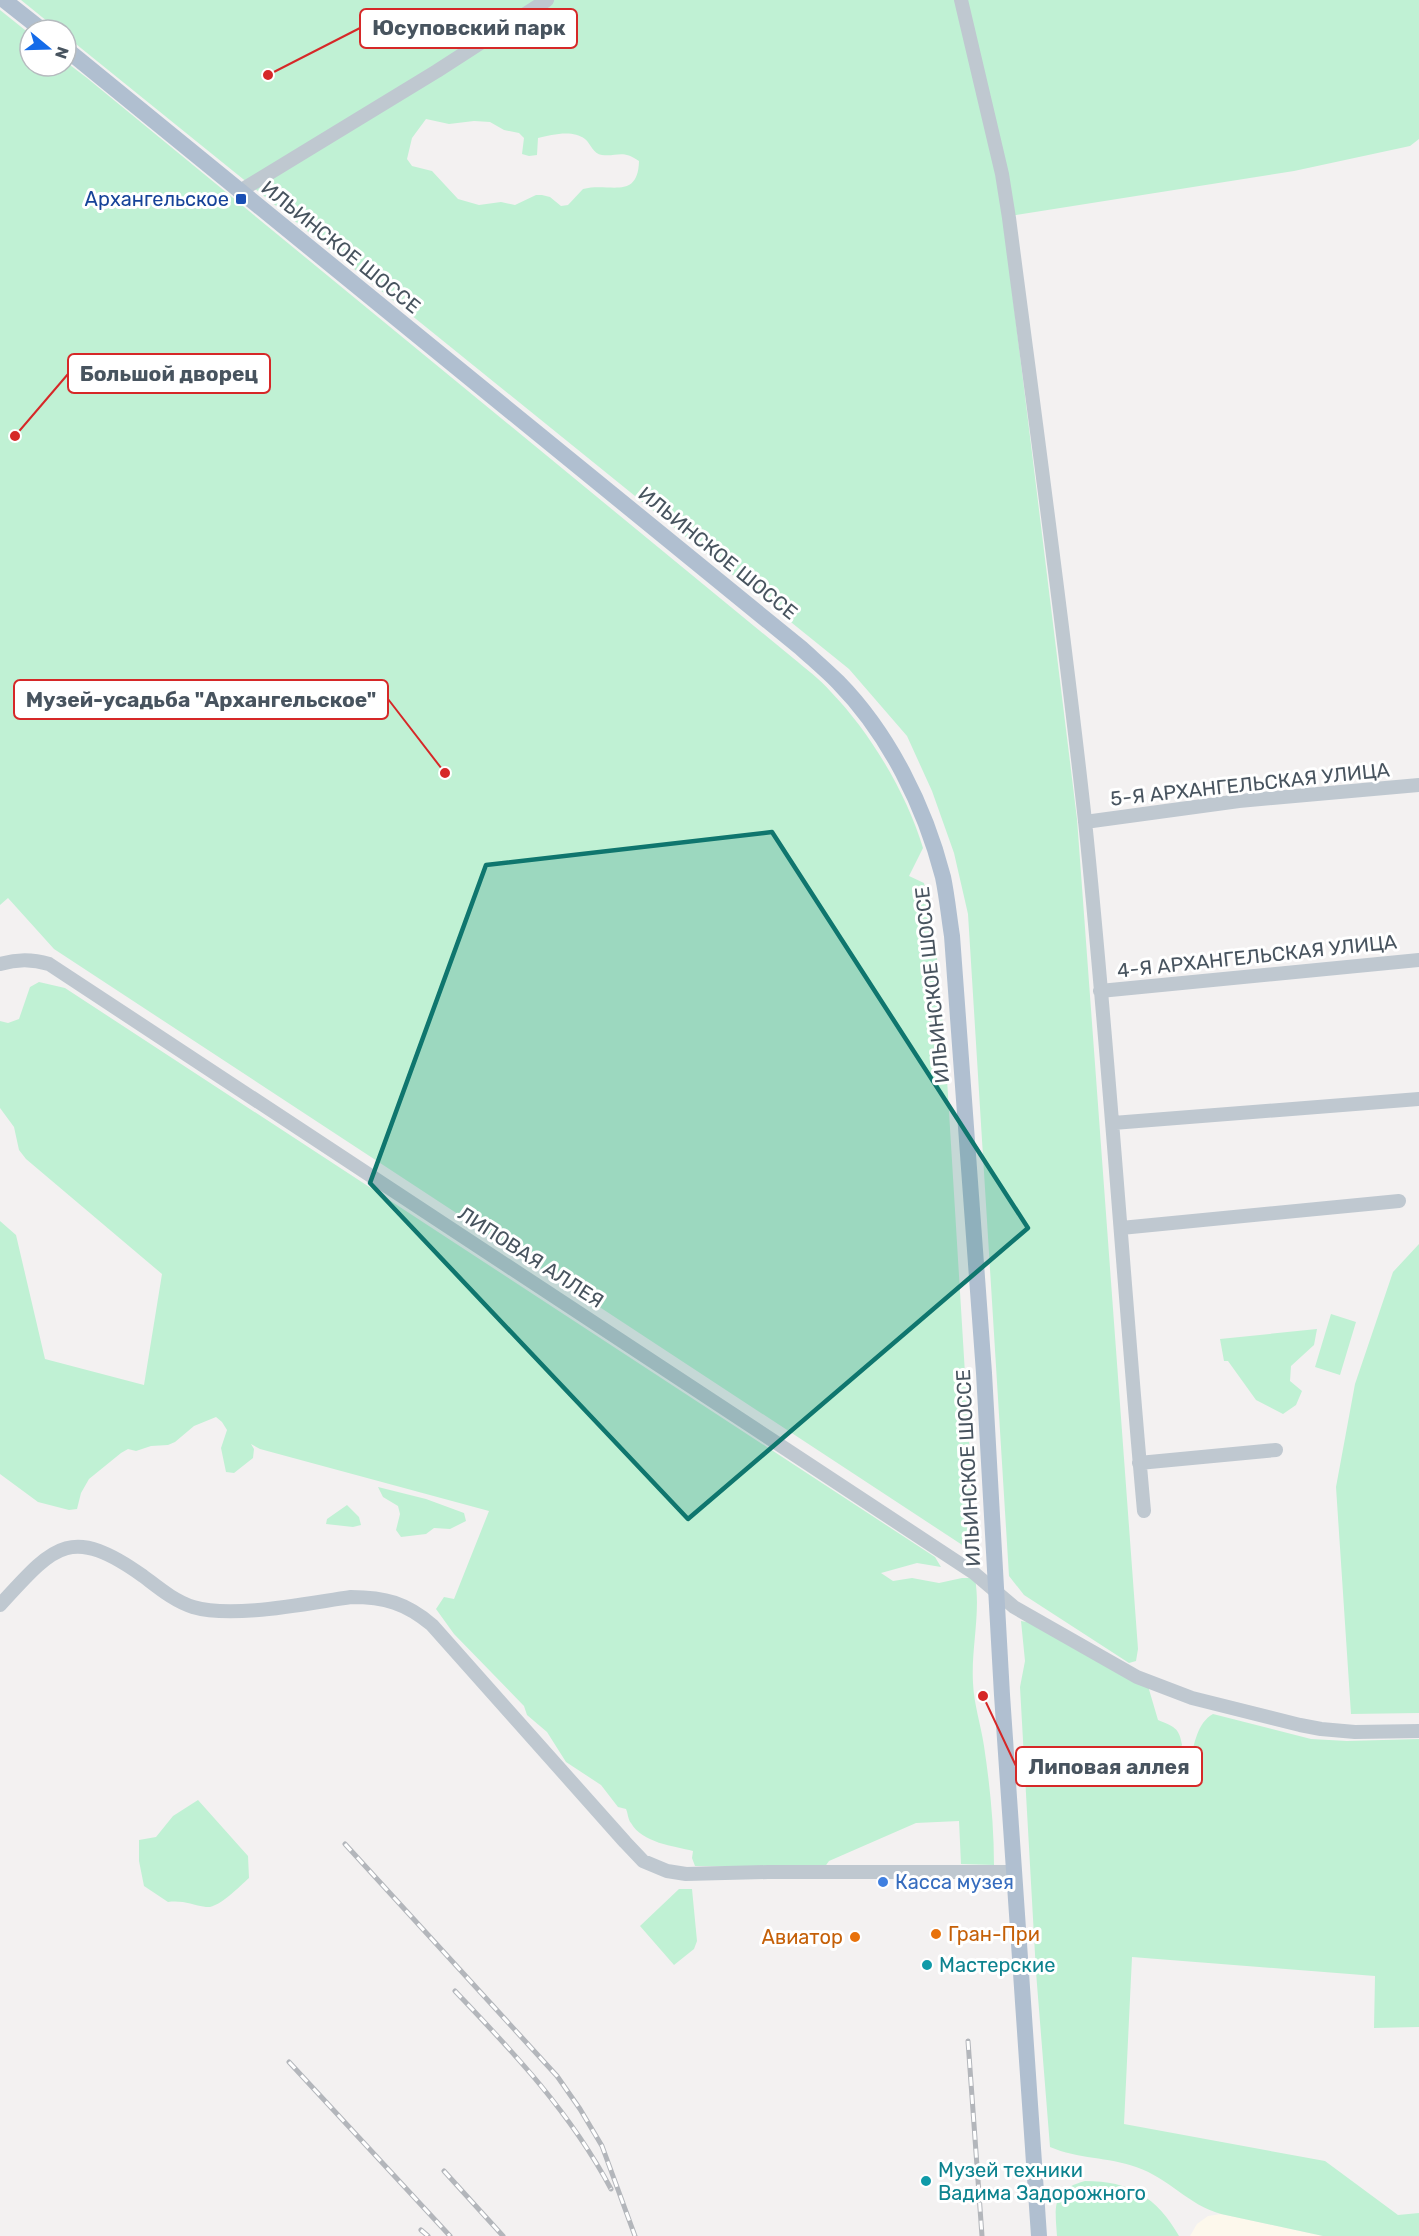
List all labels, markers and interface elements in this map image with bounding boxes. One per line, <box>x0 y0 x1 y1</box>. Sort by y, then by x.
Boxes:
callout: Юсуповский парк <box>360 9 577 48</box>
text: Юсуповский парк <box>372 15 566 40</box>
north arrow <box>18 18 78 78</box>
text: N <box>51 44 73 61</box>
street label: ИЛЬИНСКОЕ ШОССЕ <box>257 176 425 318</box>
place label: Архангельское <box>85 187 229 211</box>
marker: Архангельское <box>234 192 248 206</box>
callout: Большой дворец <box>68 354 270 393</box>
text: Большой дворец <box>80 361 258 386</box>
street label: ИЛЬИНСКОЕ ШОССЕ <box>634 482 802 624</box>
callout: Музей-усадьба "Архангельское" <box>14 680 388 719</box>
text: Музей-усадьба "Архангельское" <box>26 687 376 712</box>
street label: 5-Я АРХАНГЕЛЬСКАЯ УЛИЦА <box>1109 757 1391 811</box>
street label: ИЛЬИНСКОЕ ШОССЕ <box>910 886 954 1084</box>
street label: 4-Я АРХАНГЕЛЬСКАЯ УЛИЦА <box>1116 929 1398 983</box>
street label: ЛИПОВАЯ АЛЛЕЯ <box>454 1201 608 1313</box>
street label: ИЛЬИНСКОЕ ШОССЕ <box>951 1369 985 1567</box>
callout: Липовая аллея <box>1016 1747 1202 1786</box>
text: Липовая аллея <box>1028 1754 1190 1779</box>
place label: Касса музея <box>895 1870 1014 1894</box>
marker: Касса музея <box>876 1875 890 1889</box>
place label: Гран-При <box>948 1922 1040 1946</box>
place label: Авиатор <box>762 1925 843 1949</box>
marker: Гран-При <box>929 1927 943 1941</box>
marker: Авиатор <box>848 1930 862 1944</box>
place label: Мастерские <box>939 1953 1055 1977</box>
marker: Мастерские <box>920 1958 934 1972</box>
place label: Музей техники Вадима Задорожного <box>938 2158 1146 2205</box>
marker: Музей техники Вадима Задорожного <box>919 2174 933 2188</box>

